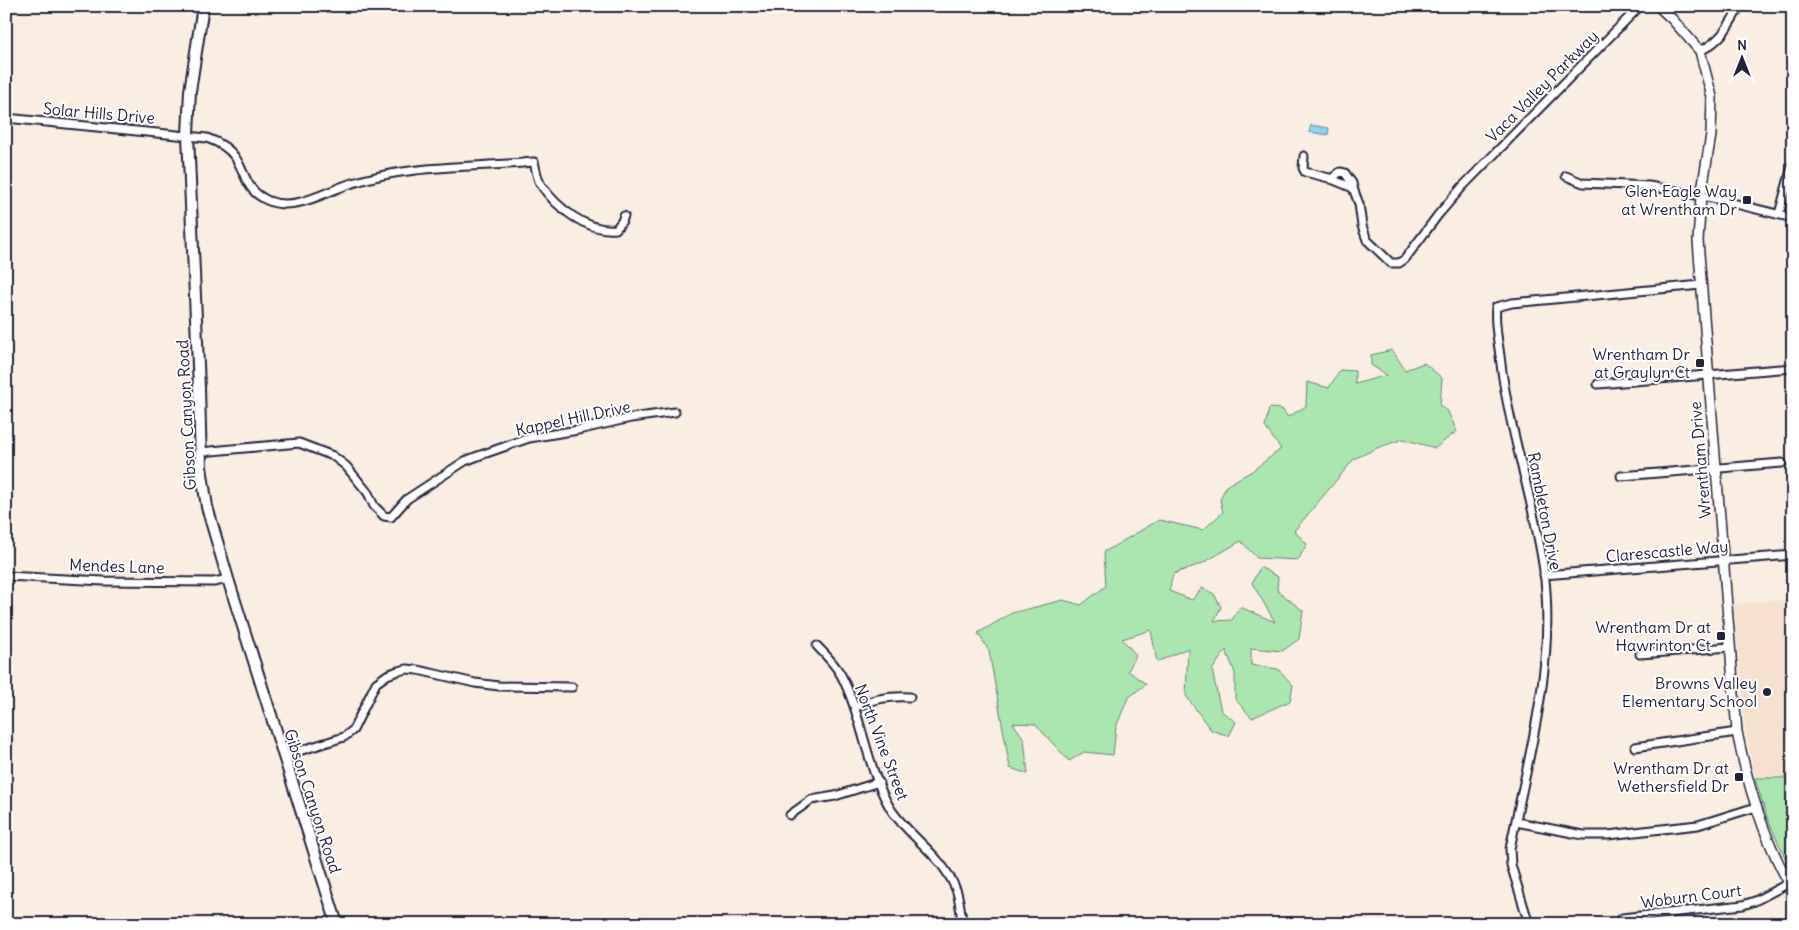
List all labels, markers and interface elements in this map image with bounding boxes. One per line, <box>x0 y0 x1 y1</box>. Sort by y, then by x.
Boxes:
street label: Vaca Valley Parkway <box>1482 26 1602 146</box>
north arrow <box>1716 32 1766 82</box>
text: N <box>1737 36 1747 54</box>
street label: Solar Hills Drive <box>42 98 156 128</box>
place label: Glen Eagle Way at Wrentham Dr <box>1621 181 1737 219</box>
marker: Glen Eagle Way at Wrentham Dr <box>1741 194 1753 206</box>
street label: Gibson Canyon Road <box>172 339 200 491</box>
place label: Wrentham Dr at Graylyn Ct <box>1593 344 1691 382</box>
marker: Wrentham Dr at Graylyn Ct <box>1694 357 1706 369</box>
street label: Kappel Hill Drive <box>514 396 632 440</box>
street label: Wrentham Drive <box>1685 401 1715 519</box>
street label: Rambleton Drive <box>1524 450 1566 572</box>
street label: Clarescastle Way <box>1605 536 1729 566</box>
street label: Mendes Lane <box>69 554 165 578</box>
place label: Wrentham Dr at Hawrinton Ct <box>1595 617 1712 655</box>
marker: Wrentham Dr at Hawrinton Ct <box>1715 630 1727 642</box>
place label: Browns Valley Elementary School <box>1622 673 1757 711</box>
street label: North Vine Street <box>851 681 914 803</box>
marker: Browns Valley Elementary School <box>1761 686 1773 698</box>
street label: Gibson Canyon Road <box>280 726 346 876</box>
place label: Wrentham Dr at Wethersfield Dr <box>1613 758 1730 796</box>
marker: Wrentham Dr at Wethersfield Dr <box>1733 771 1745 783</box>
street label: Woburn Court <box>1639 880 1743 912</box>

